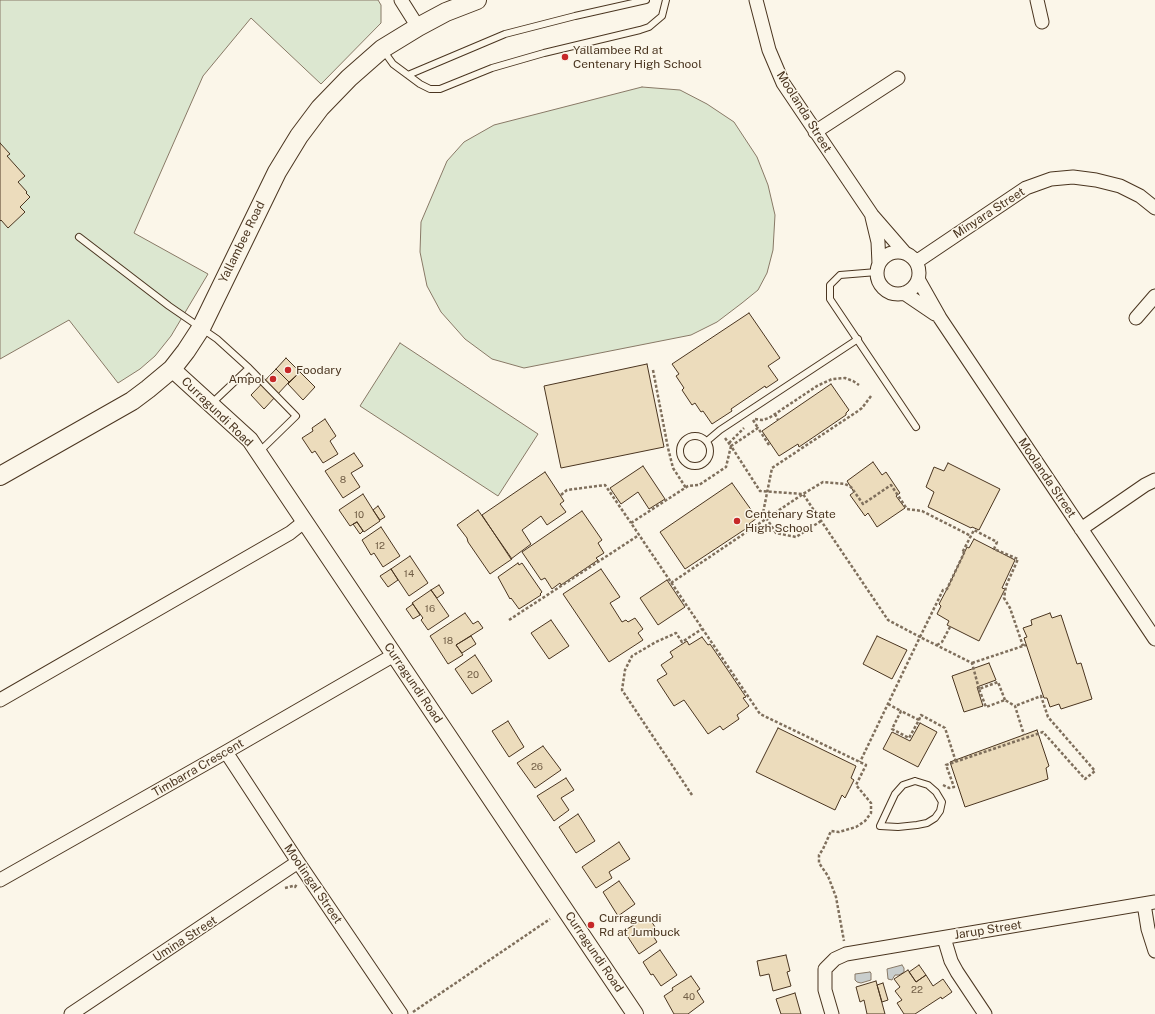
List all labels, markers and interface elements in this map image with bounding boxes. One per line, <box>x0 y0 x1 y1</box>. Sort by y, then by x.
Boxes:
place label: Yallambee Rd at Centenary High School <box>573 43 702 71</box>
marker: Yallambee Rd at Centenary High School <box>560 52 570 62</box>
street label: Moolanda Street <box>773 69 835 155</box>
street label: Minyara Street <box>951 185 1027 241</box>
street label: Yallambee Road <box>216 199 268 285</box>
place label: Foodary <box>296 363 342 377</box>
marker: Foodary <box>283 365 293 375</box>
place label: Ampol <box>229 372 265 386</box>
street label: Curragundi Road <box>178 374 256 450</box>
marker: Ampol <box>268 374 278 384</box>
street label: Moolanda Street <box>1015 435 1079 521</box>
house number: 8 <box>340 474 346 486</box>
place label: Centenary State High School <box>745 507 836 535</box>
house number: 10 <box>354 509 364 521</box>
marker: Centenary State High School <box>732 516 742 526</box>
house number: 12 <box>375 540 385 552</box>
house number: 14 <box>404 568 414 580</box>
house number: 16 <box>425 603 435 615</box>
house number: 18 <box>443 635 453 647</box>
street label: Curragundi Road <box>381 640 445 726</box>
house number: 20 <box>467 669 479 681</box>
street label: Timbarra Crescent <box>150 736 246 800</box>
house number: 26 <box>531 761 543 773</box>
street label: Moolingal Street <box>281 841 345 927</box>
street label: Curragundi Road <box>562 909 626 995</box>
place label: Curragundi Rd at Jumbuck <box>599 911 680 939</box>
street label: Umina Street <box>150 913 220 965</box>
street label: Jarup Street <box>953 918 1023 942</box>
marker: Curragundi Rd at Jumbuck <box>586 920 596 930</box>
house number: 22 <box>911 984 923 996</box>
house number: 40 <box>683 991 695 1003</box>

